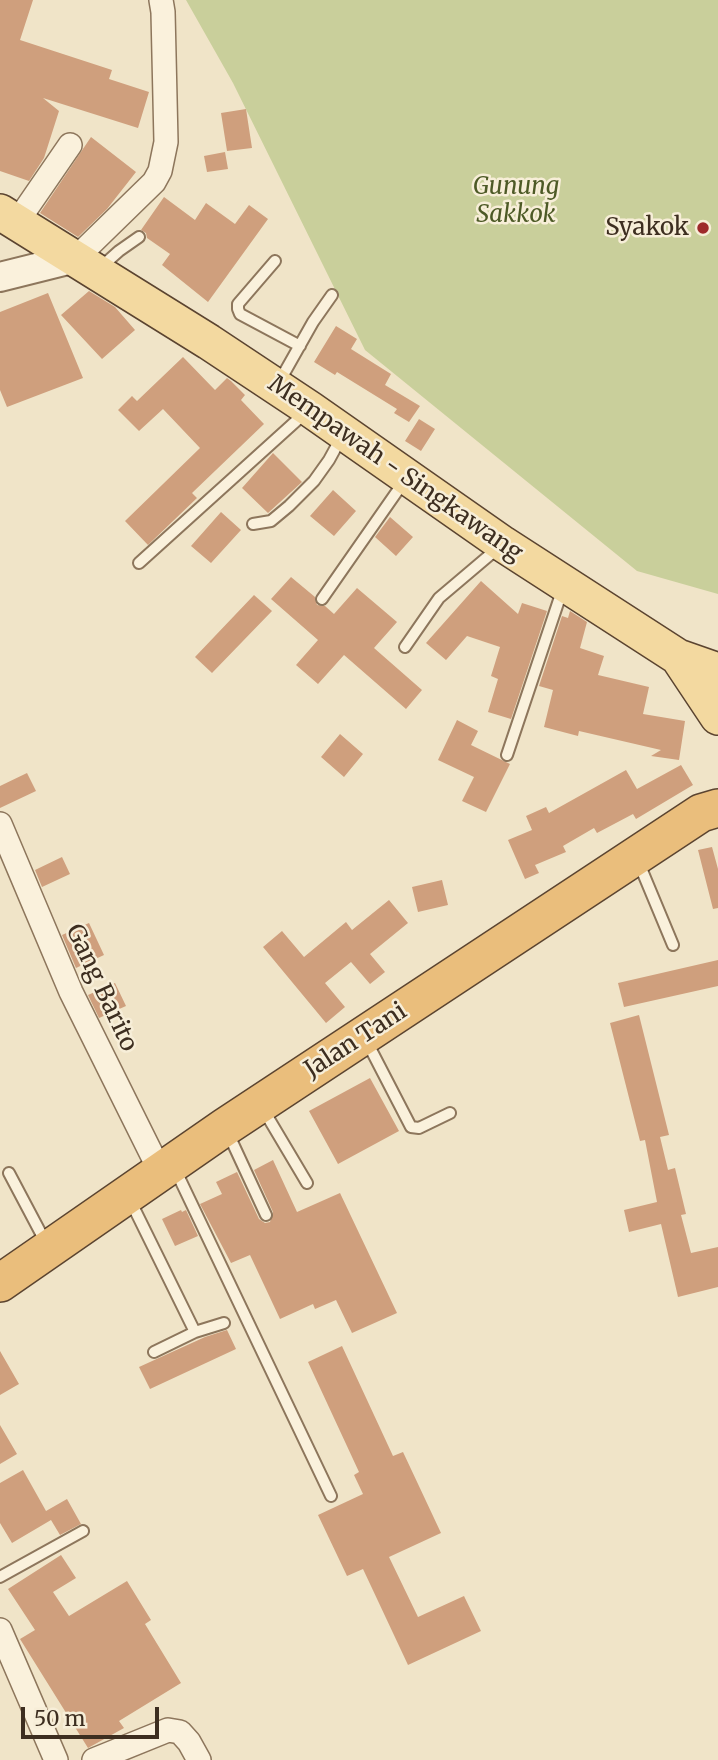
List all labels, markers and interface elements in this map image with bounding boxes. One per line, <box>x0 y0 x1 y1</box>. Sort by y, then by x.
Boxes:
park label: Gunung Sakkok <box>473 173 559 229</box>
place label: Syakok <box>605 214 689 242</box>
marker: Syakok <box>695 220 711 236</box>
street label: Mempawah - Singkawang <box>262 370 528 568</box>
street label: Gang Barito <box>59 920 143 1056</box>
street label: Jalan Tani <box>300 997 412 1085</box>
scale bar <box>24 1694 163 1738</box>
text: 50 m <box>34 1705 85 1732</box>

